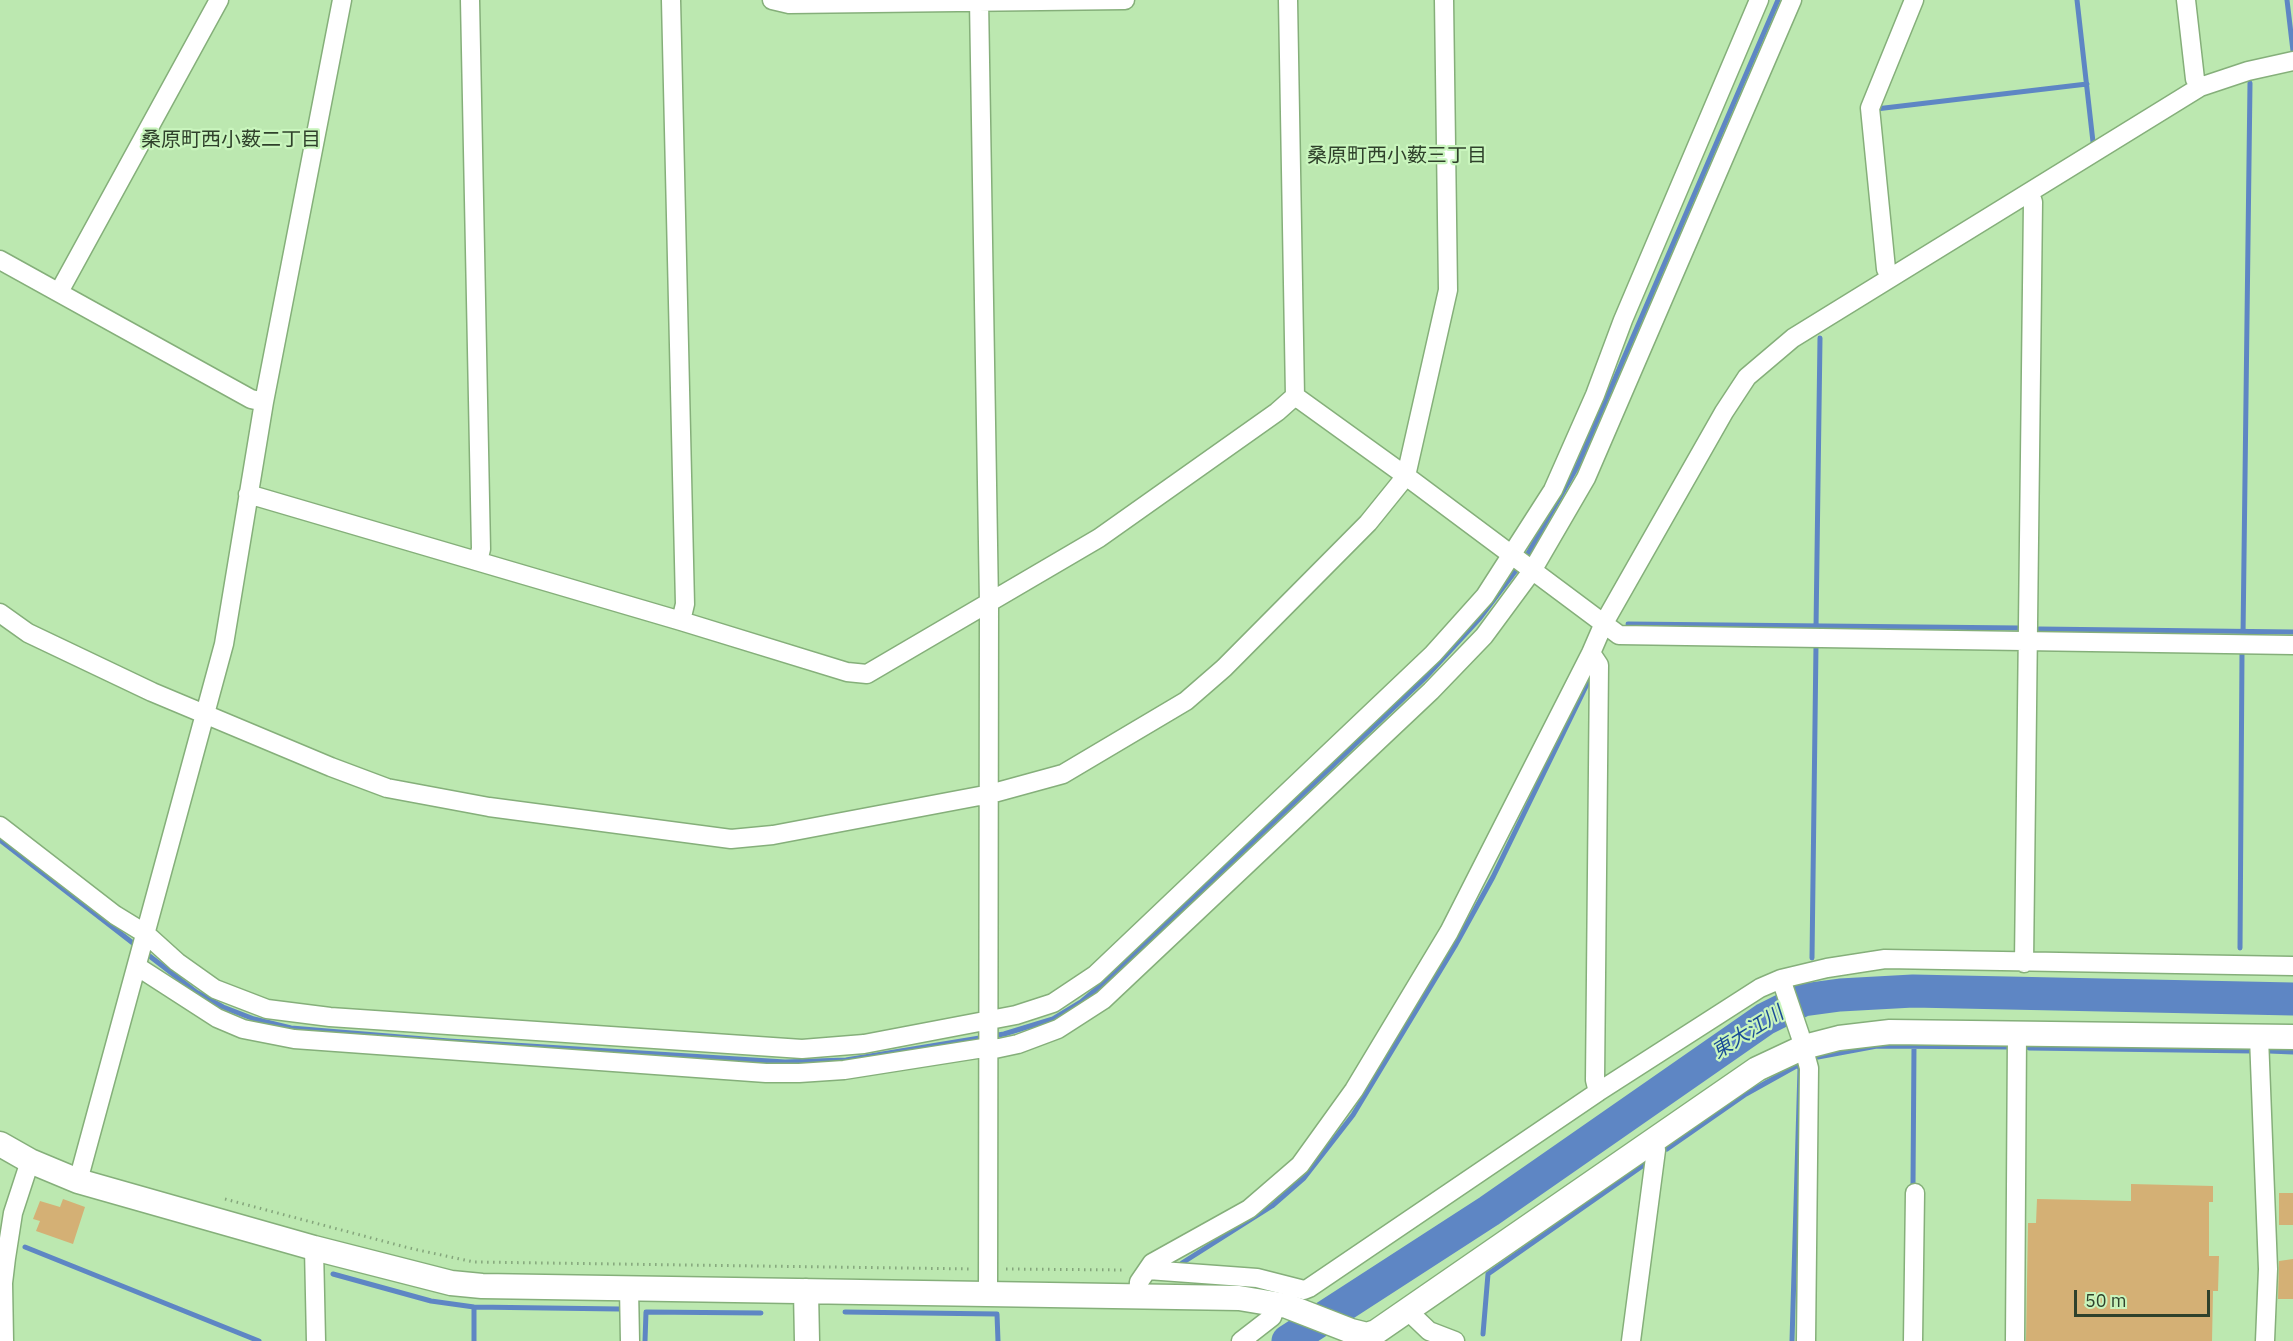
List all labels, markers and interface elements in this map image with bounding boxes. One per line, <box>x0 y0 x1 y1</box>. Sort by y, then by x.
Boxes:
district label: 桑原町西小薮二丁目 <box>141 128 321 152</box>
district label: 桑原町西小薮三丁目 <box>1307 144 1487 168</box>
water label: 東大江川 <box>1708 1002 1788 1064</box>
scale bar <box>2077 1278 2214 1316</box>
text: 50 m <box>2085 1289 2127 1312</box>

